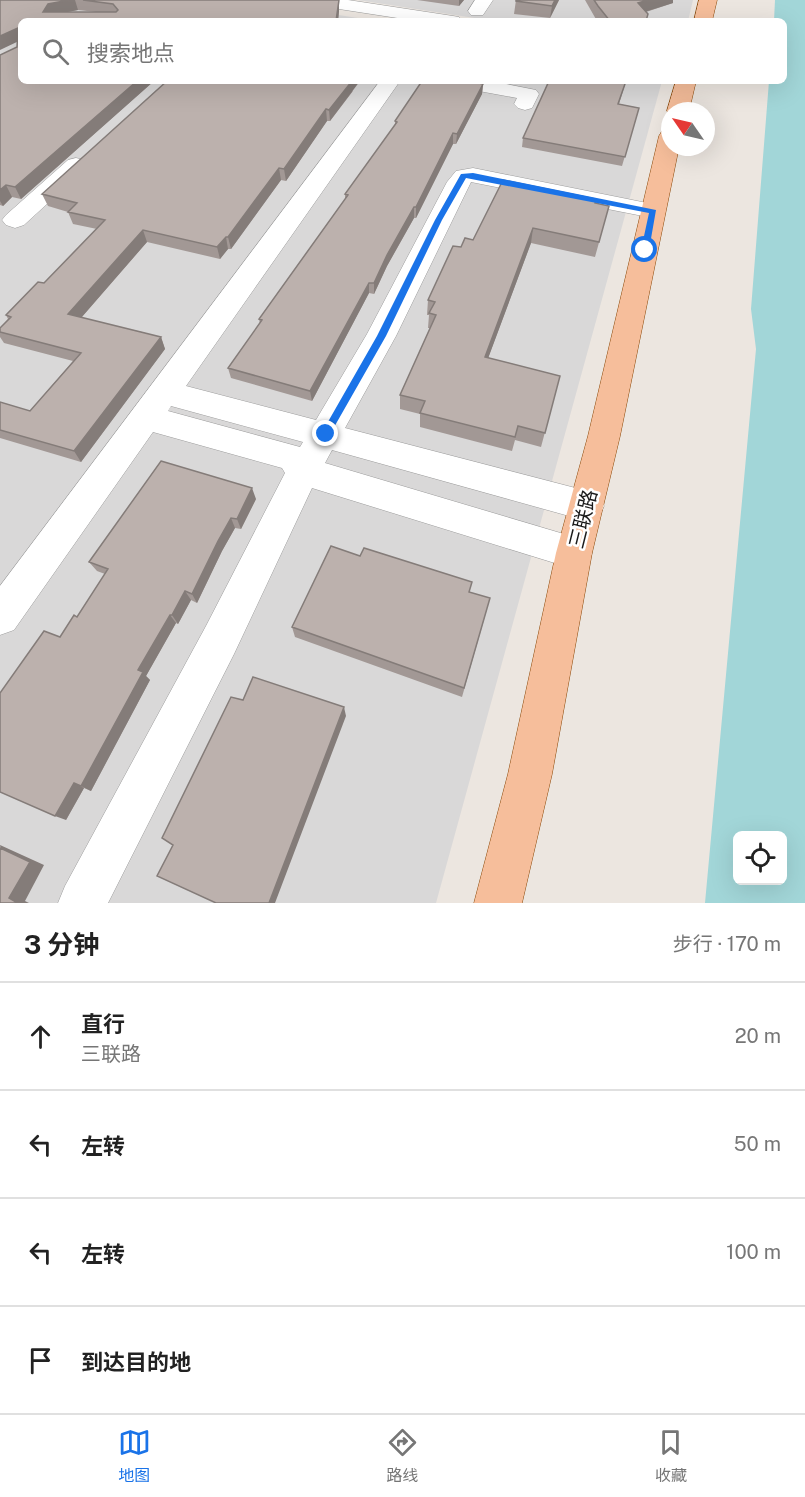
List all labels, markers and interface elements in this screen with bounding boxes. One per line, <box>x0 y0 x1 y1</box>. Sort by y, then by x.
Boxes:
search box <box>18 18 787 84</box>
icon: search <box>39 35 72 68</box>
text: 搜索地点 <box>87 40 175 66</box>
north arrow <box>661 102 715 156</box>
route start <box>631 236 657 262</box>
route end <box>312 420 338 446</box>
street label: 三联路 <box>564 487 602 551</box>
map controls <box>733 831 787 885</box>
button: locate <box>733 831 787 885</box>
text: 3 分钟 <box>24 929 99 960</box>
text: 步行 · 170 m <box>673 932 781 956</box>
text: 直行 <box>81 1011 125 1037</box>
icon: ahead <box>24 1020 57 1053</box>
text: 20 m <box>735 1024 781 1048</box>
text: 三联路 <box>81 1042 141 1066</box>
icon: left <box>24 1128 57 1161</box>
text: 50 m <box>734 1132 781 1156</box>
text: 左转 <box>81 1133 125 1159</box>
icon: left <box>24 1236 57 1269</box>
text: 100 m <box>726 1240 781 1264</box>
text: 左转 <box>81 1241 125 1267</box>
icon: arrive <box>24 1344 57 1377</box>
text: 到达目的地 <box>81 1349 191 1375</box>
tab: 地图 <box>118 1426 151 1486</box>
tab: 路线 <box>386 1426 419 1486</box>
tab: 收藏 <box>654 1426 687 1486</box>

